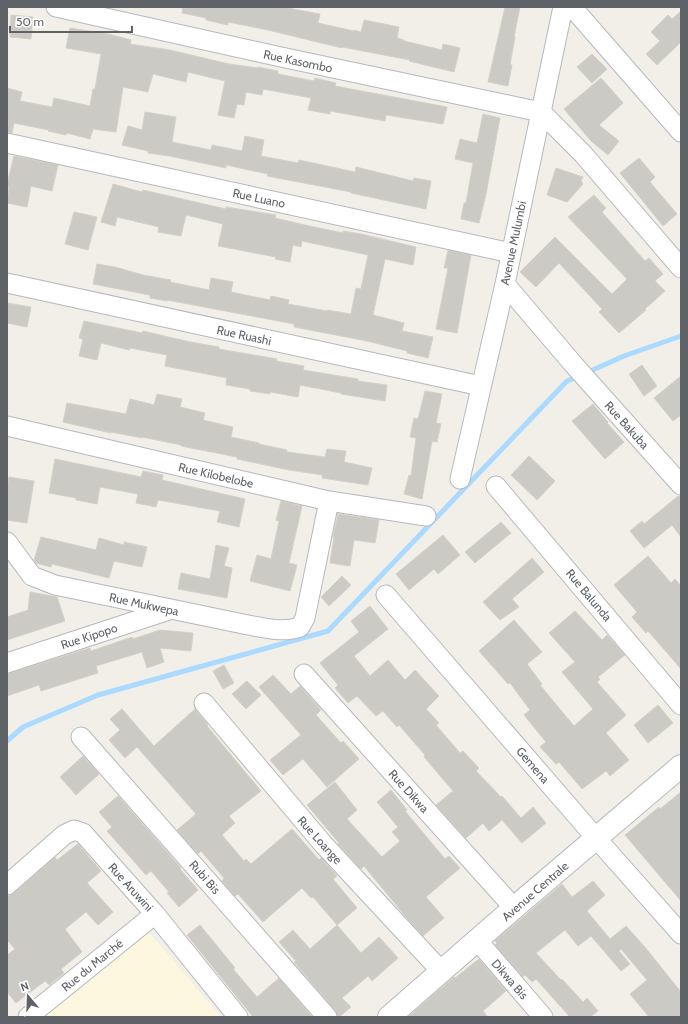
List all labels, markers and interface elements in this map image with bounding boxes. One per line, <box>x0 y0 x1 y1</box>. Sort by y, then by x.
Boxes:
scale bar <box>10 8 132 34</box>
text: 50 m <box>16 14 44 29</box>
street label: Rue Kasombo <box>262 46 334 76</box>
street label: Rue Luano <box>231 185 287 211</box>
street label: Avenue Mulumbi <box>497 200 529 286</box>
street label: Rue Ruashi <box>215 322 273 348</box>
street label: Rue Bakuba <box>602 398 653 452</box>
street label: Rue Kilobelobe <box>177 459 255 491</box>
street label: Rue Balunda <box>563 566 615 624</box>
street label: Rue Mukwepa <box>108 589 180 619</box>
street label: Rue Kipopo <box>59 620 119 652</box>
street label: Gemena <box>513 744 553 786</box>
street label: Rue Dikwa <box>386 766 433 816</box>
street label: Rue Loange <box>295 813 345 867</box>
street label: Rubi Bis <box>186 857 224 897</box>
street label: Avenue Centrale <box>499 858 571 924</box>
street label: Rue Aruwini <box>105 860 157 914</box>
street label: Rue du Marché <box>58 936 126 994</box>
street label: Dikwa Bis <box>489 956 532 1002</box>
north arrow <box>8 976 48 1016</box>
text: N <box>19 979 31 994</box>

